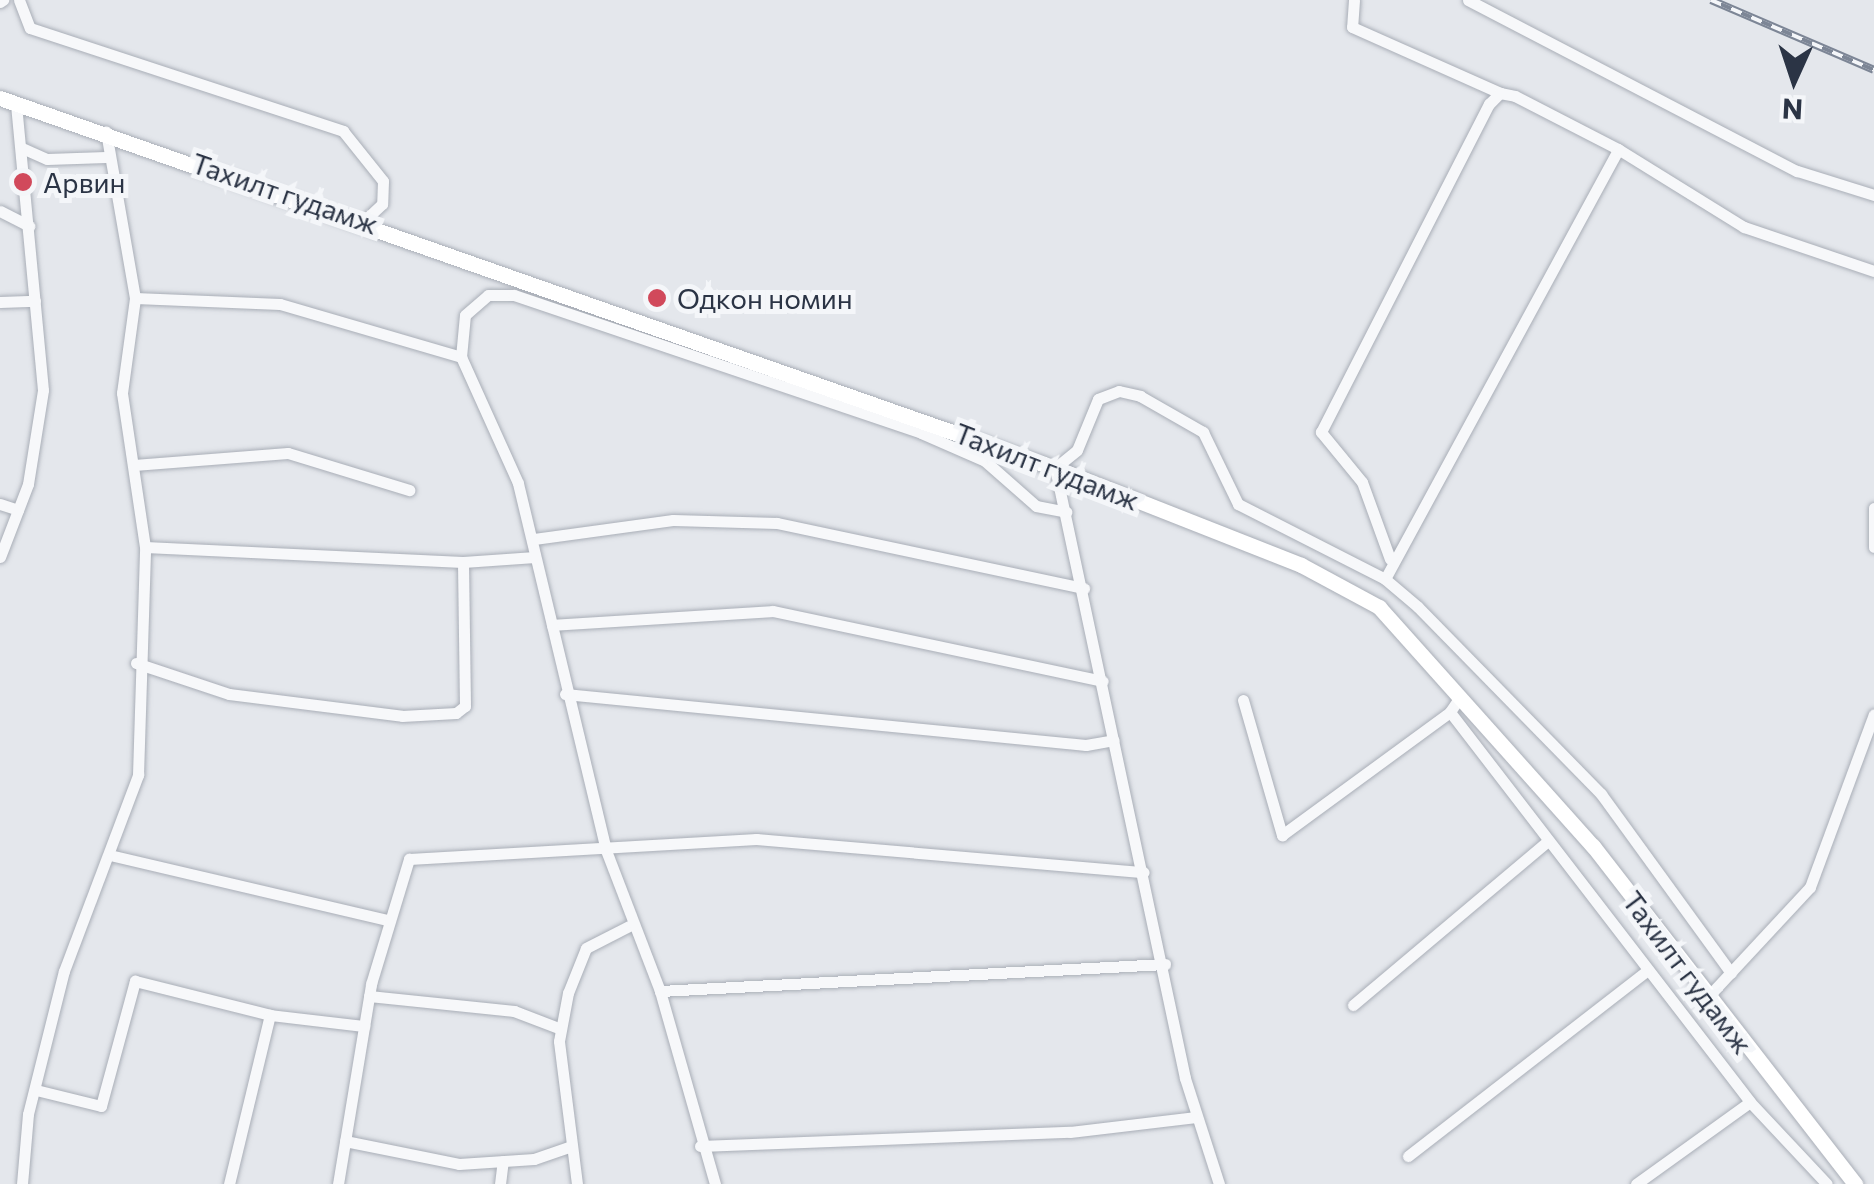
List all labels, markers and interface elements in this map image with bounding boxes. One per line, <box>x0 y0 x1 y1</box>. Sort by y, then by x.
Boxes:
north arrow <box>1744 30 1844 130</box>
text: N <box>1781 92 1804 127</box>
street label: Тахилт гудамж <box>188 145 382 241</box>
place label: Арвин <box>43 165 126 199</box>
marker: Арвин <box>12 171 34 193</box>
place label: Одкон номин <box>677 281 853 315</box>
marker: Одкон номин <box>646 287 668 309</box>
street label: Тахилт гудамж <box>950 415 1144 517</box>
street label: Тахилт гудамж <box>1616 884 1760 1060</box>

